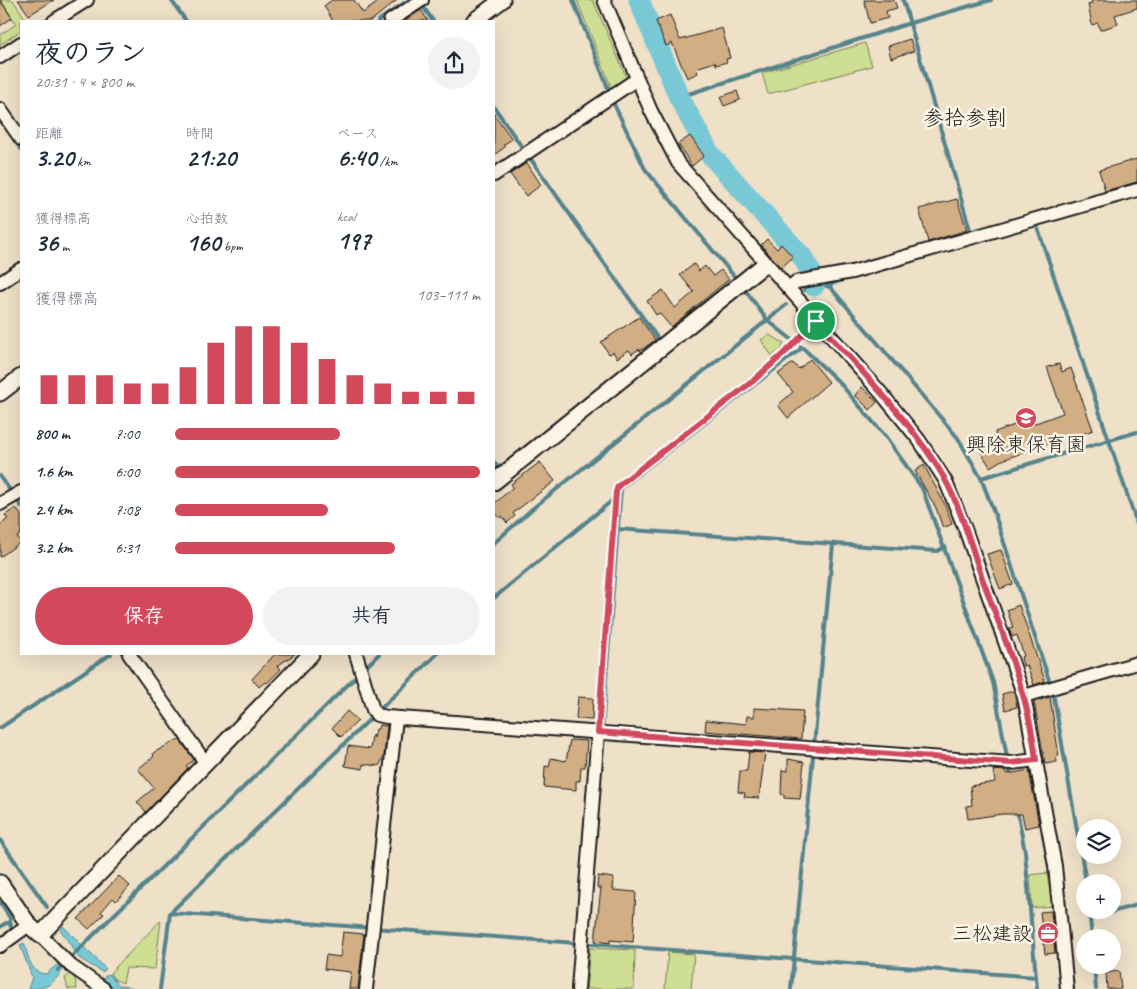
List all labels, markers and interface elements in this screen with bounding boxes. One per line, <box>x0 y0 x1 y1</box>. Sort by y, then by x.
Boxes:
text: 夜のラン <box>35 35 147 70</box>
button: share <box>428 37 480 89</box>
text: 20:31 · 4 × 800 m <box>35 72 134 92</box>
district label: 参拾参割 <box>923 105 1007 131</box>
text: 距離 <box>35 125 63 142</box>
text: 時間 <box>186 125 214 142</box>
text: ペース <box>337 125 378 142</box>
text: 3.20 <box>35 142 74 174</box>
text: 21:20 <box>186 142 236 174</box>
text: 6:40 <box>337 142 376 174</box>
text: km <box>74 153 91 170</box>
text: /km <box>376 153 398 170</box>
text: kcal <box>337 208 356 225</box>
text: 獲得標高 <box>35 210 91 227</box>
text: 心拍数 <box>186 210 228 227</box>
text: 197 <box>337 225 370 257</box>
text: 36 <box>35 227 58 259</box>
text: 160 <box>186 227 220 259</box>
text: m <box>58 238 69 255</box>
text: bpm <box>220 238 243 255</box>
text: 103–111 m <box>417 285 480 305</box>
text: 獲得標高 <box>35 289 99 309</box>
pin <box>795 300 837 342</box>
icon: arrive <box>802 307 830 335</box>
school or university icon: 興除東保育園 <box>1014 406 1038 430</box>
text: 800 m <box>35 424 70 444</box>
text: 7:00 <box>115 424 140 444</box>
place label: 興除東保育園 <box>966 432 1086 457</box>
text: 1.6 km <box>35 462 73 482</box>
text: 6:00 <box>115 462 140 482</box>
text: 2.4 km <box>35 500 72 520</box>
text: 7:08 <box>115 500 140 520</box>
text: 3.2 km <box>35 538 72 558</box>
text: 6:31 <box>115 538 140 558</box>
button: 保存 <box>35 587 253 645</box>
button: 共有 <box>263 587 480 645</box>
map controls <box>1076 819 1121 974</box>
button: layers <box>1076 819 1121 864</box>
button: + <box>1076 874 1121 919</box>
place label: 三松建設 <box>952 921 1032 946</box>
office icon: 三松建設 <box>1036 921 1060 945</box>
button: − <box>1076 929 1121 974</box>

